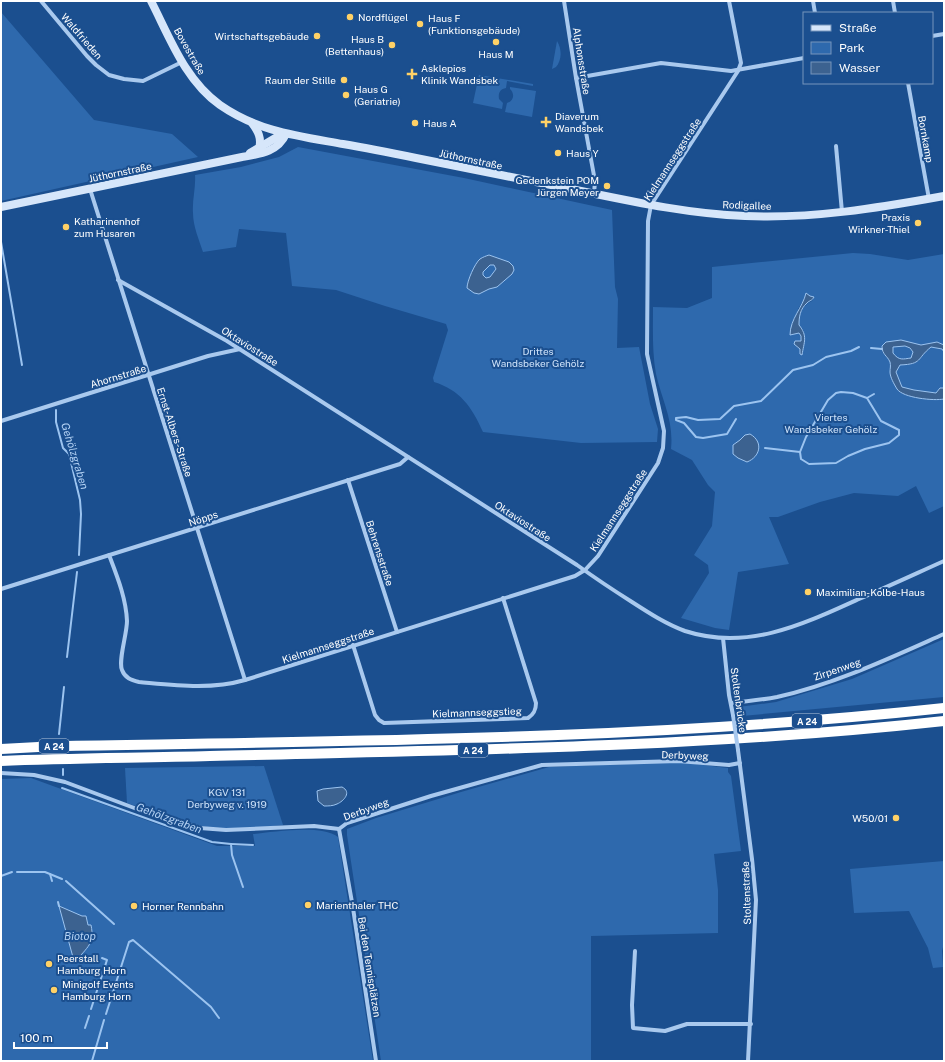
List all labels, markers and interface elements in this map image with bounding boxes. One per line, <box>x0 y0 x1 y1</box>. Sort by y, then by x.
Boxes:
street label: Waldfrieden <box>59 11 105 62</box>
place label: Nordflügel <box>358 11 408 23</box>
marker: Nordflügel <box>345 12 355 22</box>
place label: Haus F (Funktionsgebäude) <box>428 12 520 36</box>
legend <box>803 12 933 84</box>
marker: Haus F (Funktionsgebäude) <box>415 19 425 29</box>
text: Straße <box>839 21 877 35</box>
street label: Bovestraße <box>172 25 208 77</box>
street label: Alphonsstraße <box>571 27 593 96</box>
place label: Wirtschaftsgebäude <box>215 30 309 42</box>
marker: Wirtschaftsgebäude <box>312 31 322 41</box>
place label: Haus B (Bettenhaus) <box>325 33 384 57</box>
marker: Haus M <box>491 37 501 47</box>
marker: Haus B (Bettenhaus) <box>387 40 397 50</box>
text: Park <box>839 41 865 55</box>
place label: Haus M <box>478 48 514 60</box>
text: Wasser <box>839 61 880 75</box>
place label: Asklepios Klinik Wandsbek <box>421 62 499 86</box>
marker: Asklepios Klinik Wandsbek <box>406 68 418 80</box>
place label: Raum der Stille <box>265 74 336 86</box>
marker: Raum der Stille <box>339 75 349 85</box>
place label: Haus G (Geriatrie) <box>354 83 401 107</box>
marker: Haus G (Geriatrie) <box>341 90 351 100</box>
place label: Diaverum Wandsbek <box>555 110 604 134</box>
street label: Bornkamp <box>916 114 936 164</box>
street label: Kielmannseggstraße <box>641 115 703 203</box>
marker: Diaverum Wandsbek <box>540 116 552 128</box>
place label: Haus A <box>423 117 457 129</box>
marker: Haus A <box>410 118 420 128</box>
street label: Jüthornstraße <box>438 146 504 172</box>
place label: Haus Y <box>566 147 599 159</box>
marker: Haus Y <box>553 148 563 158</box>
street label: Jüthornstraße <box>87 159 153 185</box>
place label: Gedenkstein POM Jürgen Meyer <box>515 174 599 198</box>
marker: Gedenkstein POM Jürgen Meyer <box>602 181 612 191</box>
street label: Rodigallee <box>722 198 772 212</box>
place label: Praxis Wirkner-Thiel <box>848 211 910 235</box>
place label: Katharinenhof zum Husaren <box>74 215 140 239</box>
marker: Praxis Wirkner-Thiel <box>913 218 923 228</box>
marker: Katharinenhof zum Husaren <box>61 222 71 232</box>
street label: Oktaviostraße <box>219 324 281 368</box>
park label: Drittes Wandsbeker Gehölz <box>492 345 585 369</box>
street label: Ahornstraße <box>89 362 148 390</box>
street label: Ernst-Albers-Straße <box>155 386 195 479</box>
park label: Viertes Wandsbeker Gehölz <box>785 411 878 435</box>
water label: Gehölzgraben <box>59 421 91 491</box>
street label: Kielmannseggstraße <box>587 466 649 554</box>
street label: Oktaviostraße <box>493 498 554 544</box>
street label: Nöpps <box>187 508 219 528</box>
street label: Behrensstraße <box>364 519 396 588</box>
place label: Maximilian-Kolbe-Haus <box>816 586 925 598</box>
marker: Maximilian-Kolbe-Haus <box>803 587 813 597</box>
street label: Kielmannseggstraße <box>280 624 376 666</box>
street label: Zirpenweg <box>812 655 862 683</box>
street label: Stoltenbrücke <box>728 667 750 734</box>
street label: Kielmannseggstieg <box>432 704 522 720</box>
road number: A 24 <box>792 714 822 728</box>
road number: A 24 <box>39 739 69 753</box>
road number: A 24 <box>458 743 488 757</box>
street label: Derbyweg <box>661 748 709 762</box>
park label: KGV 131 Derbyweg v. 1919 <box>187 786 267 810</box>
street label: Derbyweg <box>342 795 390 823</box>
water label: Gehölzgraben <box>134 801 204 835</box>
place label: W50/01 <box>852 812 888 824</box>
marker: W50/01 <box>891 813 901 823</box>
street label: Stoltenstraße <box>739 861 753 925</box>
place label: Marienthaler THC <box>316 899 399 911</box>
place label: Horner Rennbahn <box>142 900 224 912</box>
marker: Marienthaler THC <box>303 900 313 910</box>
marker: Horner Rennbahn <box>129 901 139 911</box>
street label: Bei den Tennisplätzen <box>356 916 384 1018</box>
water label: Biotop <box>64 930 96 942</box>
place label: Peerstall Hamburg Horn <box>57 952 126 976</box>
marker: Peerstall Hamburg Horn <box>44 959 54 969</box>
place label: Minigolf Events Hamburg Horn <box>62 978 134 1002</box>
marker: Minigolf Events Hamburg Horn <box>49 985 59 995</box>
scale bar <box>14 1024 107 1050</box>
text: 100 m <box>20 1031 53 1045</box>

